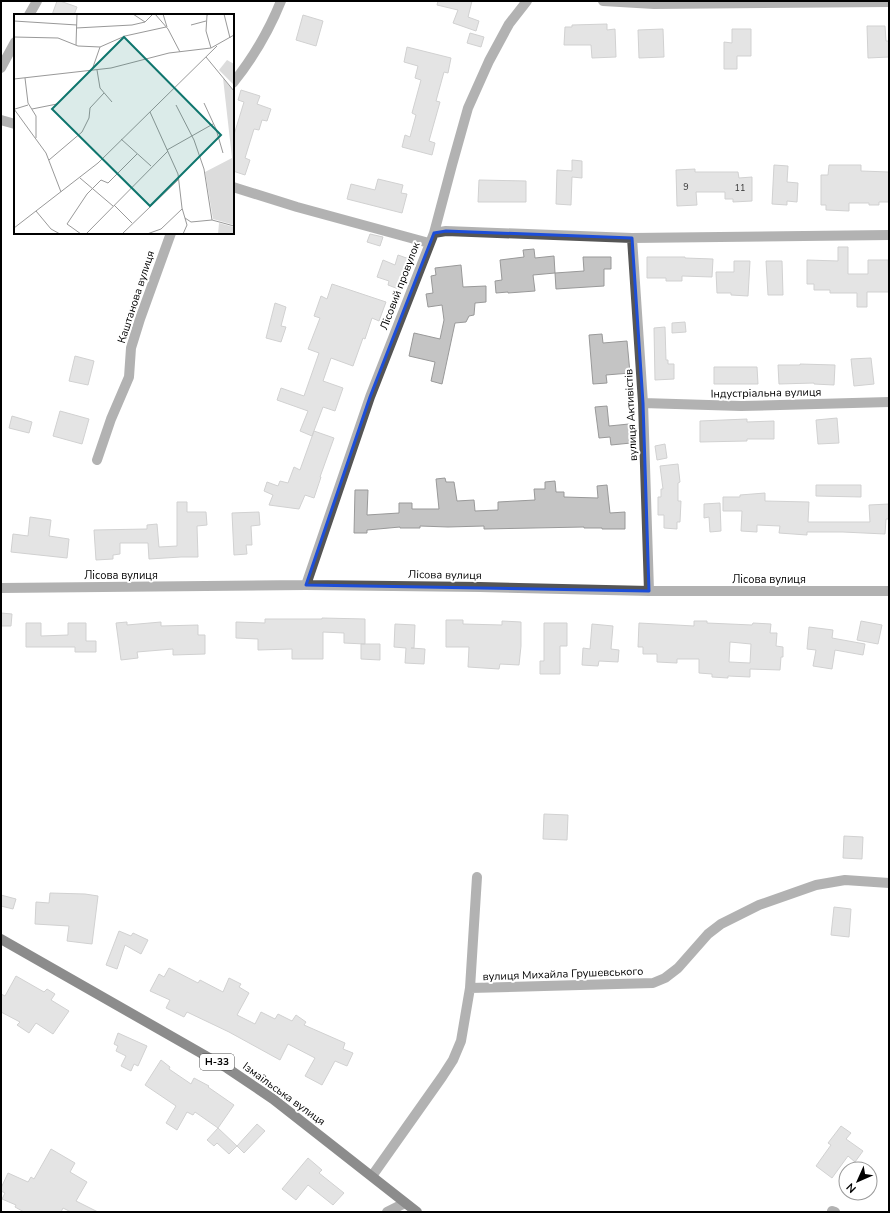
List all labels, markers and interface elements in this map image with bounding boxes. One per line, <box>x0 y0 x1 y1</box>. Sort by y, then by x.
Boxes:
inset map <box>14 14 234 234</box>
house number: 9 <box>683 181 689 193</box>
house number: 11 <box>735 182 745 194</box>
street label: Лісовий провулок <box>376 240 424 332</box>
street label: Каштанова вулиця <box>114 249 158 345</box>
street label: вулиця Активістів <box>621 369 641 461</box>
street label: Індустріальна вулиця <box>710 385 822 401</box>
street label: Лісова вулиця <box>408 567 482 583</box>
street label: Лісова вулиця <box>84 568 158 583</box>
street label: Лісова вулиця <box>732 572 806 587</box>
street label: вулиця Михайла Грушевського <box>482 964 644 984</box>
road number: Н-33 <box>200 1054 234 1070</box>
street label: Ізмаїльська вулиця <box>240 1059 328 1129</box>
north arrow <box>838 1161 878 1201</box>
text: N <box>843 1180 859 1196</box>

